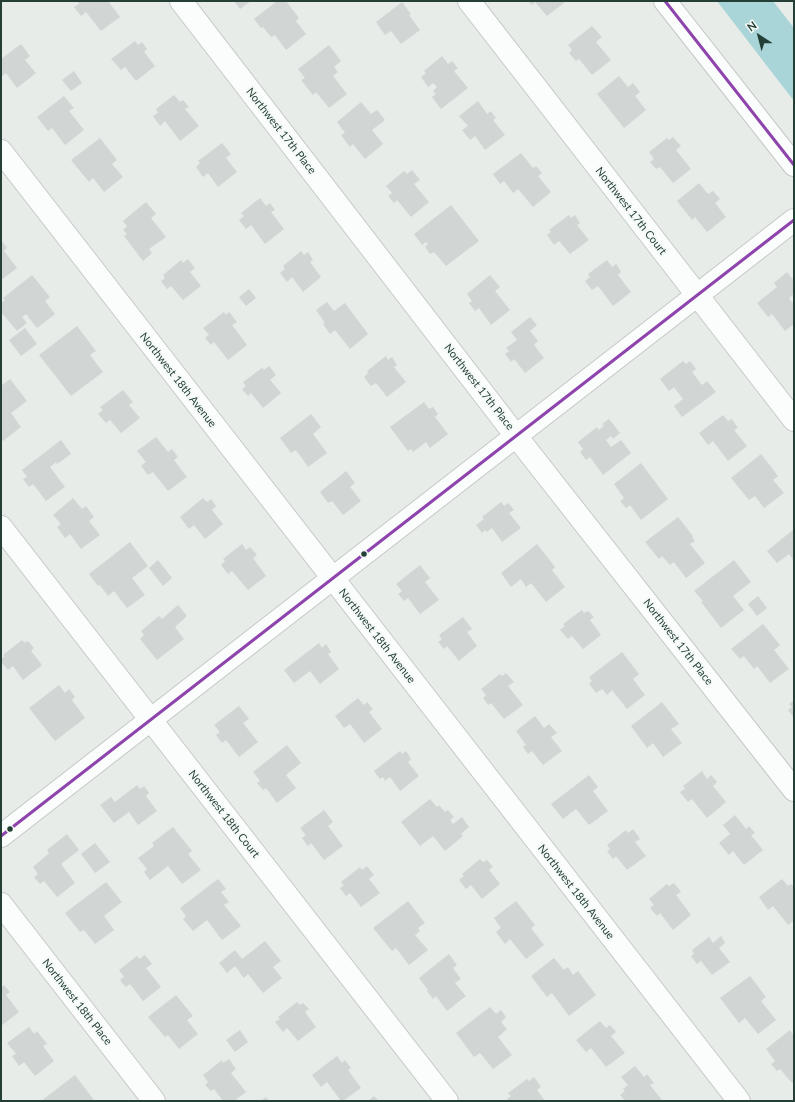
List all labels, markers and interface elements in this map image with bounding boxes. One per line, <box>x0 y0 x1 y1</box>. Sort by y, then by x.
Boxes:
north arrow <box>739 16 779 56</box>
text: N <box>744 18 759 34</box>
street label: Northwest 17th Place <box>243 85 319 177</box>
street label: Northwest 17th Court <box>593 165 669 257</box>
street label: Northwest 18th Avenue <box>137 330 219 430</box>
street label: Northwest 17th Place <box>441 341 517 433</box>
unlabelled marker <box>359 549 369 559</box>
street label: Northwest 18th Avenue <box>336 586 418 686</box>
street label: Northwest 17th Place <box>640 596 716 688</box>
street label: Northwest 18th Court <box>186 768 262 860</box>
unlabelled marker <box>5 824 15 834</box>
street label: Northwest 18th Avenue <box>535 842 617 942</box>
street label: Northwest 18th Place <box>39 956 115 1048</box>

